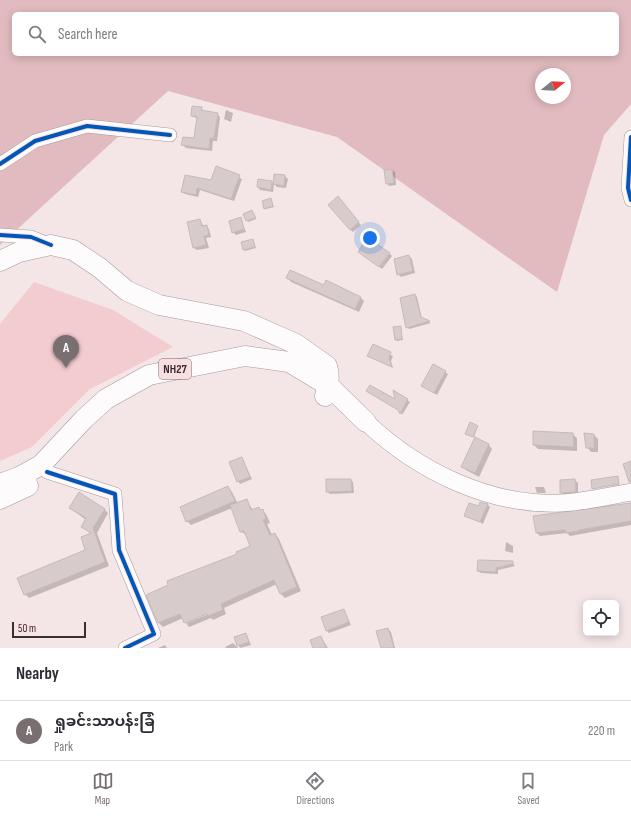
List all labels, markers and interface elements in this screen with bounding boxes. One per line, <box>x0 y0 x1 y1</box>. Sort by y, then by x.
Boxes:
search box <box>12 12 619 56</box>
icon: search <box>26 23 48 45</box>
text: Search here <box>58 25 118 44</box>
north arrow <box>535 68 571 104</box>
your location <box>360 228 380 248</box>
pin: A <box>53 335 79 368</box>
road number: NH27 <box>159 359 191 379</box>
map controls <box>583 600 619 636</box>
button: locate <box>583 600 619 636</box>
scale bar <box>12 620 86 639</box>
text: 50 m <box>18 622 36 635</box>
text: Nearby <box>16 664 59 684</box>
text: ရှုခင်းသာပန်းခြံ <box>54 712 155 731</box>
text: A <box>26 723 32 739</box>
text: 220 m <box>588 723 615 739</box>
text: Park <box>54 739 73 755</box>
tab: Map <box>92 770 114 807</box>
tab: Directions <box>297 770 334 807</box>
tab: Saved <box>517 770 539 807</box>

